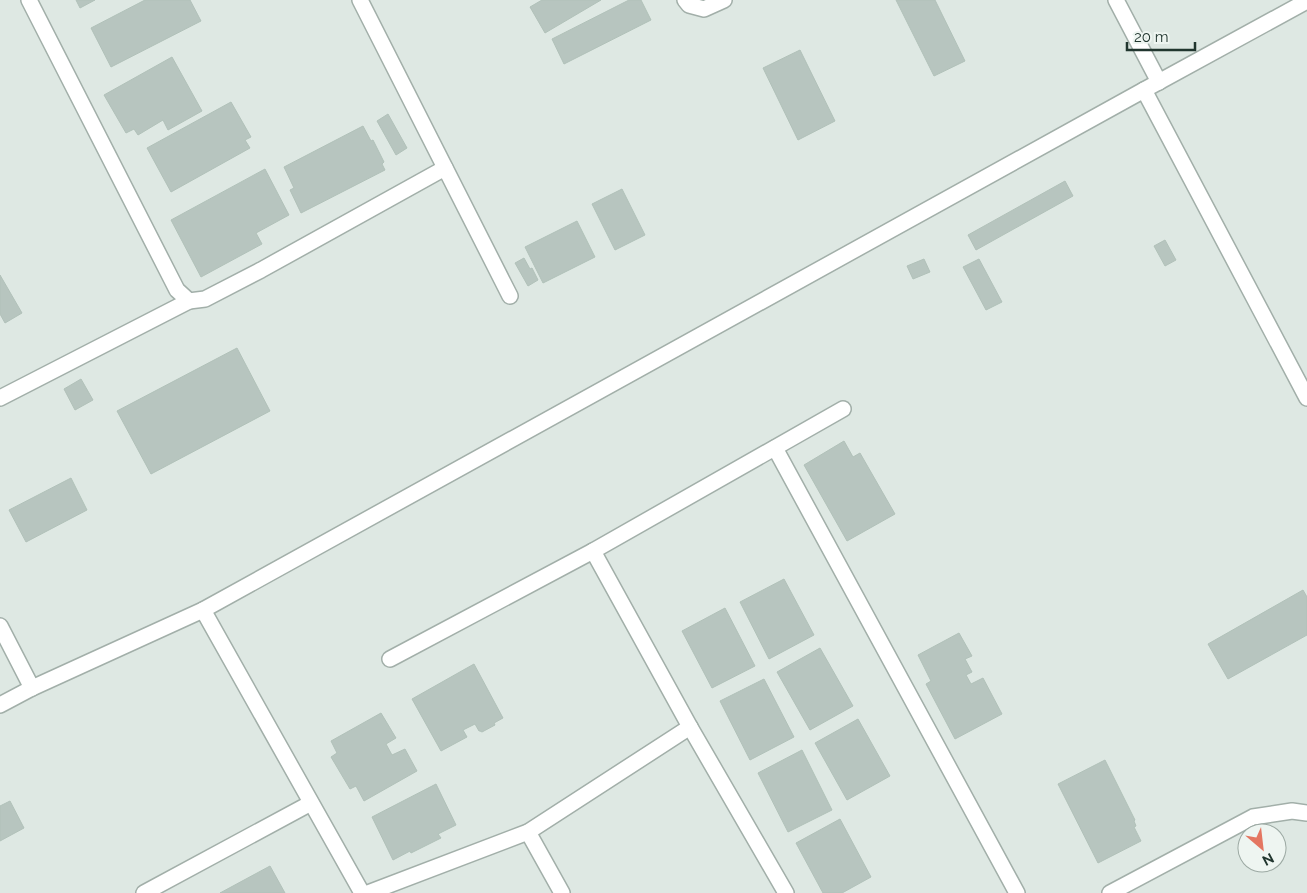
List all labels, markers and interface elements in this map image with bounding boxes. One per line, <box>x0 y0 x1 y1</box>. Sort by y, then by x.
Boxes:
scale bar <box>1127 20 1194 52</box>
text: 20 m <box>1134 28 1169 46</box>
north arrow <box>1237 823 1287 873</box>
text: N <box>1260 850 1277 869</box>

